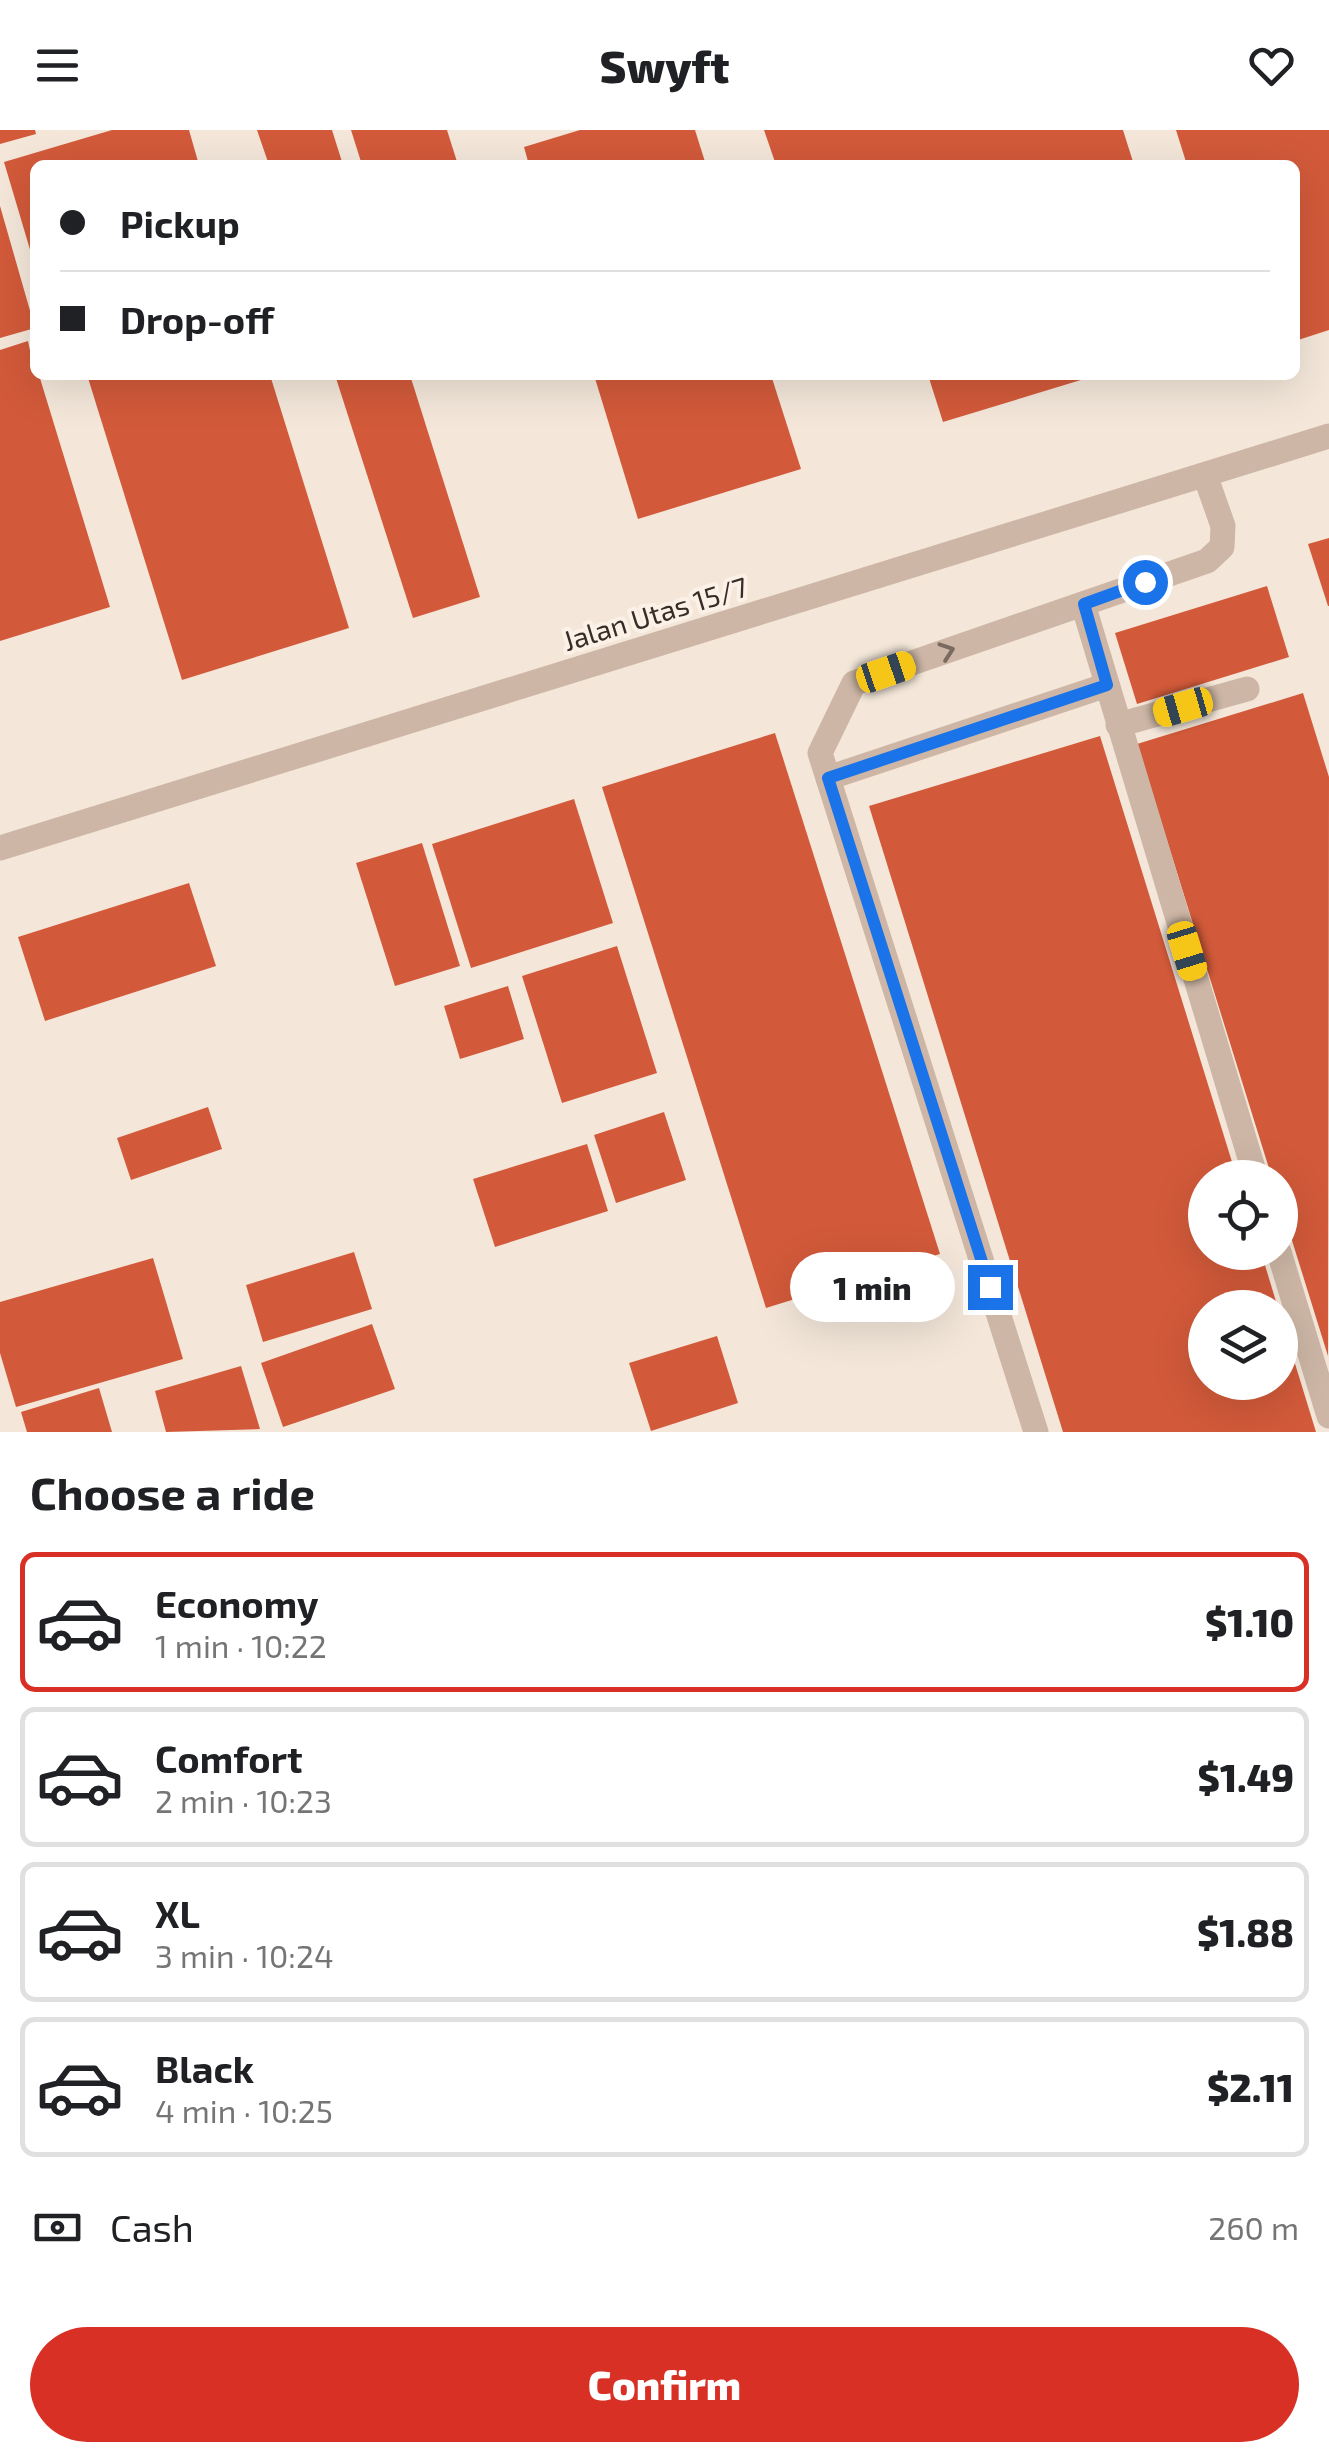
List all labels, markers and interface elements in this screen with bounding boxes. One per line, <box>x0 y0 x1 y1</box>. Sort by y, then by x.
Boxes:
icon: menu <box>30 38 85 93</box>
text: Swyft <box>600 38 729 92</box>
icon: heart <box>1244 38 1299 93</box>
text: Pickup <box>120 200 240 246</box>
text: Drop-off <box>120 296 274 342</box>
route start <box>1123 560 1168 605</box>
street label: Jalan Utas 15/7 <box>559 569 751 657</box>
one-way arrow <box>937 642 954 663</box>
car <box>853 648 919 696</box>
car <box>1150 684 1216 730</box>
car <box>1164 918 1210 984</box>
map controls <box>1188 1160 1298 1400</box>
button: locate <box>1188 1160 1298 1270</box>
callout: 1 min <box>790 1252 955 1322</box>
route end <box>968 1265 1013 1310</box>
text: 1 min <box>833 1268 912 1306</box>
button: layers <box>1188 1290 1298 1400</box>
text: Choose a ride <box>30 1465 315 1519</box>
icon: car <box>35 1577 125 1667</box>
text: Economy <box>155 1580 319 1626</box>
text: $1.10 <box>1205 1599 1294 1645</box>
text: 1 min · 10:22 <box>155 1626 327 1664</box>
icon: car <box>35 1732 125 1822</box>
text: Comfort <box>155 1735 303 1781</box>
text: $1.49 <box>1198 1754 1294 1800</box>
text: 2 min · 10:23 <box>155 1781 332 1819</box>
icon: car <box>35 1887 125 1977</box>
text: XL <box>155 1890 200 1936</box>
text: $1.88 <box>1197 1909 1294 1955</box>
text: 3 min · 10:24 <box>155 1936 334 1974</box>
icon: car <box>35 2042 125 2132</box>
text: Black <box>155 2045 254 2091</box>
text: $2.11 <box>1207 2064 1294 2110</box>
text: 4 min · 10:25 <box>155 2091 333 2129</box>
icon: cash <box>30 2200 85 2255</box>
text: Cash <box>110 2204 194 2250</box>
text: 260 m <box>1208 2208 1299 2246</box>
button: Confirm <box>30 2327 1299 2442</box>

